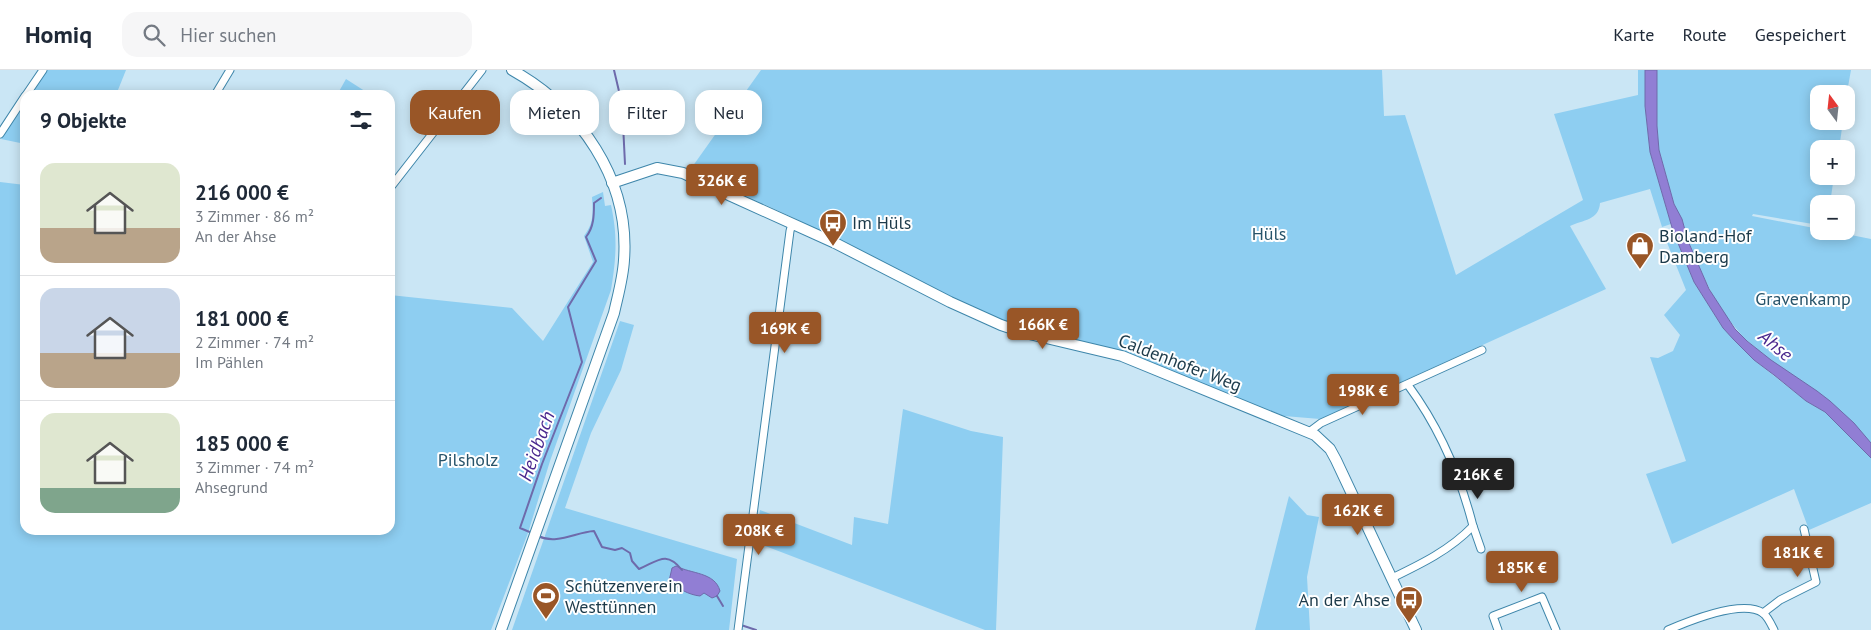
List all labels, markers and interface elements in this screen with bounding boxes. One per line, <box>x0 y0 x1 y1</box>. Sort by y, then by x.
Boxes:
search box <box>122 12 472 57</box>
text: Homiq <box>25 19 92 50</box>
icon: search <box>140 21 168 49</box>
text: Hier suchen <box>180 23 276 47</box>
text: Karte <box>1613 23 1654 46</box>
text: Route <box>1682 23 1727 46</box>
text: Gespeichert <box>1755 23 1846 46</box>
north arrow <box>1810 85 1855 130</box>
map controls <box>1810 85 1855 240</box>
chip: Kaufen <box>410 90 500 135</box>
chip: Mieten <box>510 90 599 135</box>
chip: Filter <box>609 90 685 135</box>
chip: Neu <box>695 90 762 135</box>
icon: filters <box>347 106 375 134</box>
text: 9 Objekte <box>40 107 127 134</box>
button: + <box>1810 140 1855 185</box>
pin: 326K € <box>681 164 763 206</box>
text: 326K € <box>697 170 747 190</box>
text: 216 000 € <box>195 179 289 206</box>
icon: home <box>80 183 140 243</box>
button: − <box>1810 195 1855 240</box>
text: 3 Zimmer · 86 m² <box>195 206 314 226</box>
bus stop icon: Im Hüls <box>818 208 848 247</box>
place label: Im Hüls <box>852 211 911 234</box>
park label: Hüls <box>1252 222 1286 245</box>
place label: Bioland-Hof Damberg <box>1659 224 1753 268</box>
text: An der Ahse <box>195 226 276 246</box>
shop icon: Bioland-Hof Damberg <box>1625 231 1655 270</box>
park label: Gravenkamp <box>1755 287 1851 310</box>
text: 181 000 € <box>195 305 289 332</box>
icon: home <box>80 308 140 368</box>
pin: 166K € <box>1002 308 1084 350</box>
pin: 169K € <box>744 312 826 354</box>
text: 166K € <box>1018 314 1068 334</box>
text: 169K € <box>760 318 810 338</box>
water label: Ahse <box>1753 323 1798 366</box>
street label: Caldenhofer Weg <box>1115 328 1245 397</box>
text: 2 Zimmer · 74 m² <box>195 332 314 352</box>
text: Im Pählen <box>195 352 264 372</box>
pin: 198K € <box>1322 374 1404 416</box>
text: 198K € <box>1338 380 1388 400</box>
water label: Heidbach <box>512 408 560 484</box>
text: 185 000 € <box>195 430 289 457</box>
icon: home <box>80 433 140 493</box>
park label: Pilsholz <box>438 448 498 471</box>
text: 3 Zimmer · 74 m² <box>195 457 314 477</box>
pin: 216K € <box>1437 458 1519 500</box>
text: 216K € <box>1453 464 1503 484</box>
text: Ahsegrund <box>195 477 268 497</box>
pin: 162K € <box>1317 494 1399 536</box>
text: 162K € <box>1333 500 1383 520</box>
pin: 208K € <box>718 514 800 556</box>
text: 208K € <box>734 520 784 540</box>
pin: 181K € <box>1757 536 1839 578</box>
text: 181K € <box>1773 542 1823 562</box>
pin: 185K € <box>1481 550 1563 593</box>
text: 185K € <box>1497 557 1547 577</box>
place label: Schützenverein Westtünnen <box>565 574 683 618</box>
sports icon: Schützenverein Westtünnen <box>531 581 561 620</box>
bus stop icon: An der Ahse <box>1394 585 1424 624</box>
place label: An der Ahse <box>1299 588 1390 611</box>

